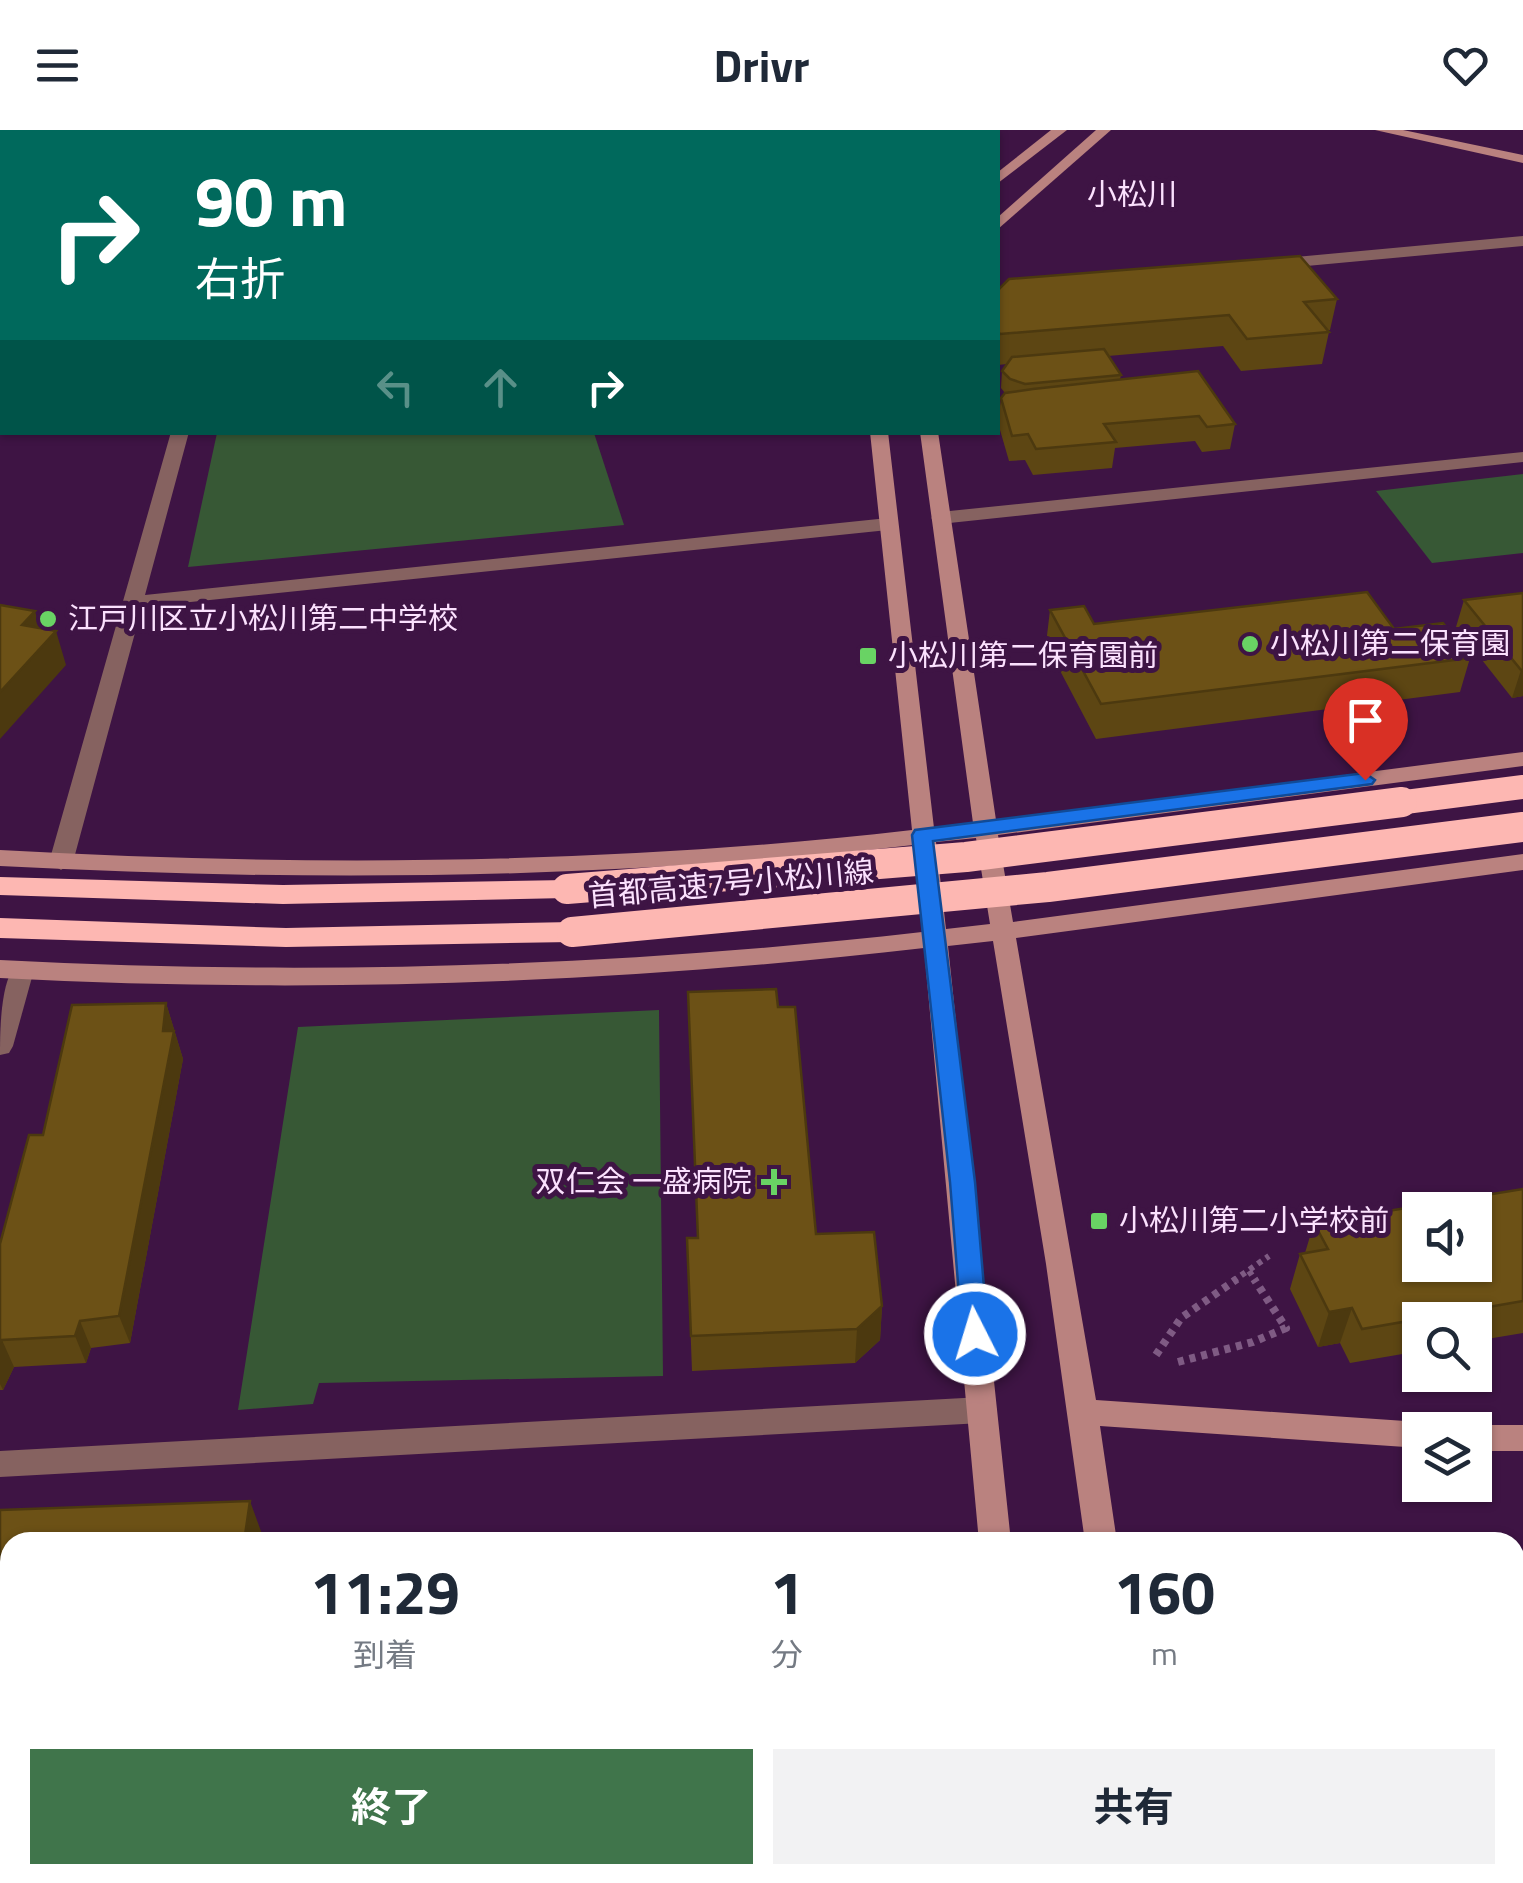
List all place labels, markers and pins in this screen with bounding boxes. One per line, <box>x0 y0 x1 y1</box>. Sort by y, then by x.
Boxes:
place label: 江戸川区立小松川第二中学校 <box>68 595 458 641</box>
marker: 江戸川区立小松川第二中学校 <box>37 608 59 630</box>
place label: 小松川第二保育園 <box>1270 620 1510 666</box>
place label: 小松川第二保育園前 <box>888 632 1158 678</box>
marker: 小松川第二保育園 <box>1239 633 1261 655</box>
marker: 小松川第二保育園前 <box>857 645 879 667</box>
pin <box>1323 678 1408 781</box>
place label: 双仁会 一盛病院 <box>535 1158 752 1204</box>
marker: 双仁会 一盛病院 <box>761 1169 787 1195</box>
place label: 小松川第二小学校前 <box>1119 1197 1389 1243</box>
marker: 小松川第二小学校前 <box>1088 1210 1110 1232</box>

